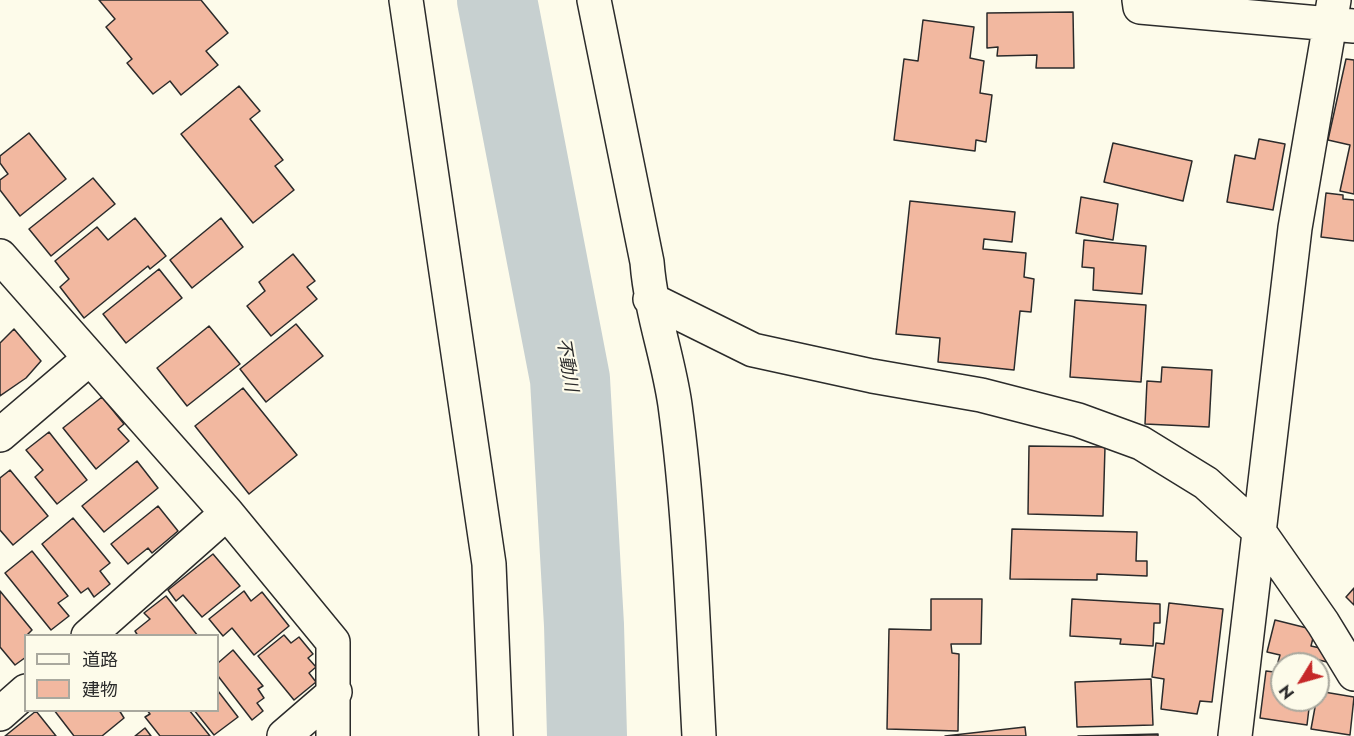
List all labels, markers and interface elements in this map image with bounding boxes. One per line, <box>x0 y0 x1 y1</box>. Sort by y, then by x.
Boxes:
water label: 不動川 <box>551 337 581 393</box>
legend <box>24 634 219 712</box>
text: 道路 <box>82 647 118 673</box>
north arrow <box>1270 652 1330 712</box>
text: 建物 <box>82 677 118 703</box>
text: N <box>1274 680 1300 704</box>

